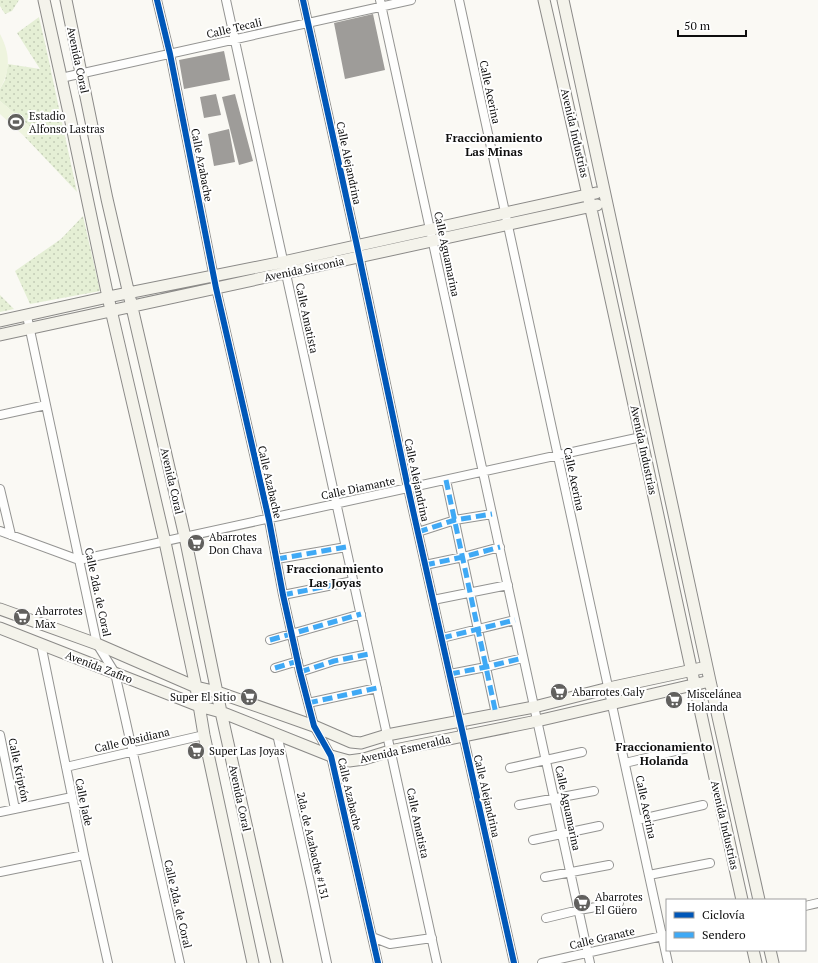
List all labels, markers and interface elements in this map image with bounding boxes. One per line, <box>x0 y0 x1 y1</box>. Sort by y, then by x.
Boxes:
scale bar <box>678 12 746 38</box>
street label: Calle Tecali <box>205 15 263 41</box>
text: 50 m <box>684 18 711 33</box>
street label: Avenida Coral <box>64 25 92 95</box>
street label: Calle Acerina <box>476 59 504 125</box>
street label: Avenida Industrias <box>558 87 592 179</box>
place label: Estadio Alfonso Lastras <box>29 109 105 136</box>
sports icon: Estadio Alfonso Lastras <box>6 112 26 132</box>
street label: Calle Alejandrina <box>333 120 365 206</box>
street label: Calle Azabache <box>188 127 216 203</box>
district label: Fraccionamiento Las Minas <box>446 130 542 159</box>
street label: Calle Aguamarina <box>431 210 463 298</box>
street label: Avenida Sirconia <box>263 254 346 284</box>
street label: Calle Amatista <box>293 282 321 355</box>
street label: Avenida Industrias <box>628 404 660 496</box>
street label: Calle Alejandrina <box>401 437 433 523</box>
street label: Calle Azabache <box>255 444 285 520</box>
street label: Avenida Coral <box>158 446 186 516</box>
street label: Calle Acerina <box>560 446 588 512</box>
street label: Calle Diamante <box>320 473 397 503</box>
place label: Abarrotes Don Chava <box>209 530 263 557</box>
supermarket icon: Abarrotes Don Chava <box>186 533 206 553</box>
street label: Calle 2da. de Coral <box>82 546 114 638</box>
district label: Fraccionamiento Las Joyas <box>287 561 383 590</box>
place label: Abarrotes Max <box>35 604 83 631</box>
supermarket icon: Abarrotes Max <box>12 607 32 627</box>
street label: Avenida Zafiro <box>63 648 135 686</box>
supermarket icon: Abarrotes Galy <box>549 682 569 702</box>
place label: Abarrotes Galy <box>572 685 645 699</box>
supermarket icon: Super El Sitio <box>239 687 259 707</box>
place label: Miscelánea Holanda <box>687 687 742 714</box>
place label: Super El Sitio <box>170 690 236 704</box>
supermarket icon: Miscelánea Holanda <box>664 690 684 710</box>
street label: Calle Obsidiana <box>93 724 171 755</box>
street label: Avenida Esmeralda <box>358 732 452 766</box>
street label: Calle Kriptón <box>5 737 33 804</box>
district label: Fraccionamiento Holanda <box>616 739 712 768</box>
supermarket icon: Super Las Joyas <box>186 741 206 761</box>
place label: Super Las Joyas <box>209 744 285 758</box>
street label: Calle Alejandrina <box>471 753 503 839</box>
street label: Calle Azabache <box>335 756 365 832</box>
street label: Avenida Coral <box>226 763 254 833</box>
street label: Calle Aguamarina <box>552 764 584 852</box>
street label: Calle Acerina <box>632 774 660 840</box>
street label: Calle Jade <box>72 777 96 828</box>
street label: Avenida Industrias <box>708 779 742 871</box>
street label: Calle Amatista <box>404 787 432 860</box>
street label: 2da. de Azabache #131 <box>294 791 332 901</box>
street label: Calle 2da. de Coral <box>161 858 195 950</box>
place label: Abarrotes El Güero <box>595 890 643 917</box>
supermarket icon: Abarrotes El Güero <box>572 893 592 913</box>
legend <box>666 899 806 951</box>
text: Ciclovía <box>702 907 745 922</box>
street label: Calle Granate <box>568 924 636 952</box>
text: Sendero <box>702 927 746 942</box>

